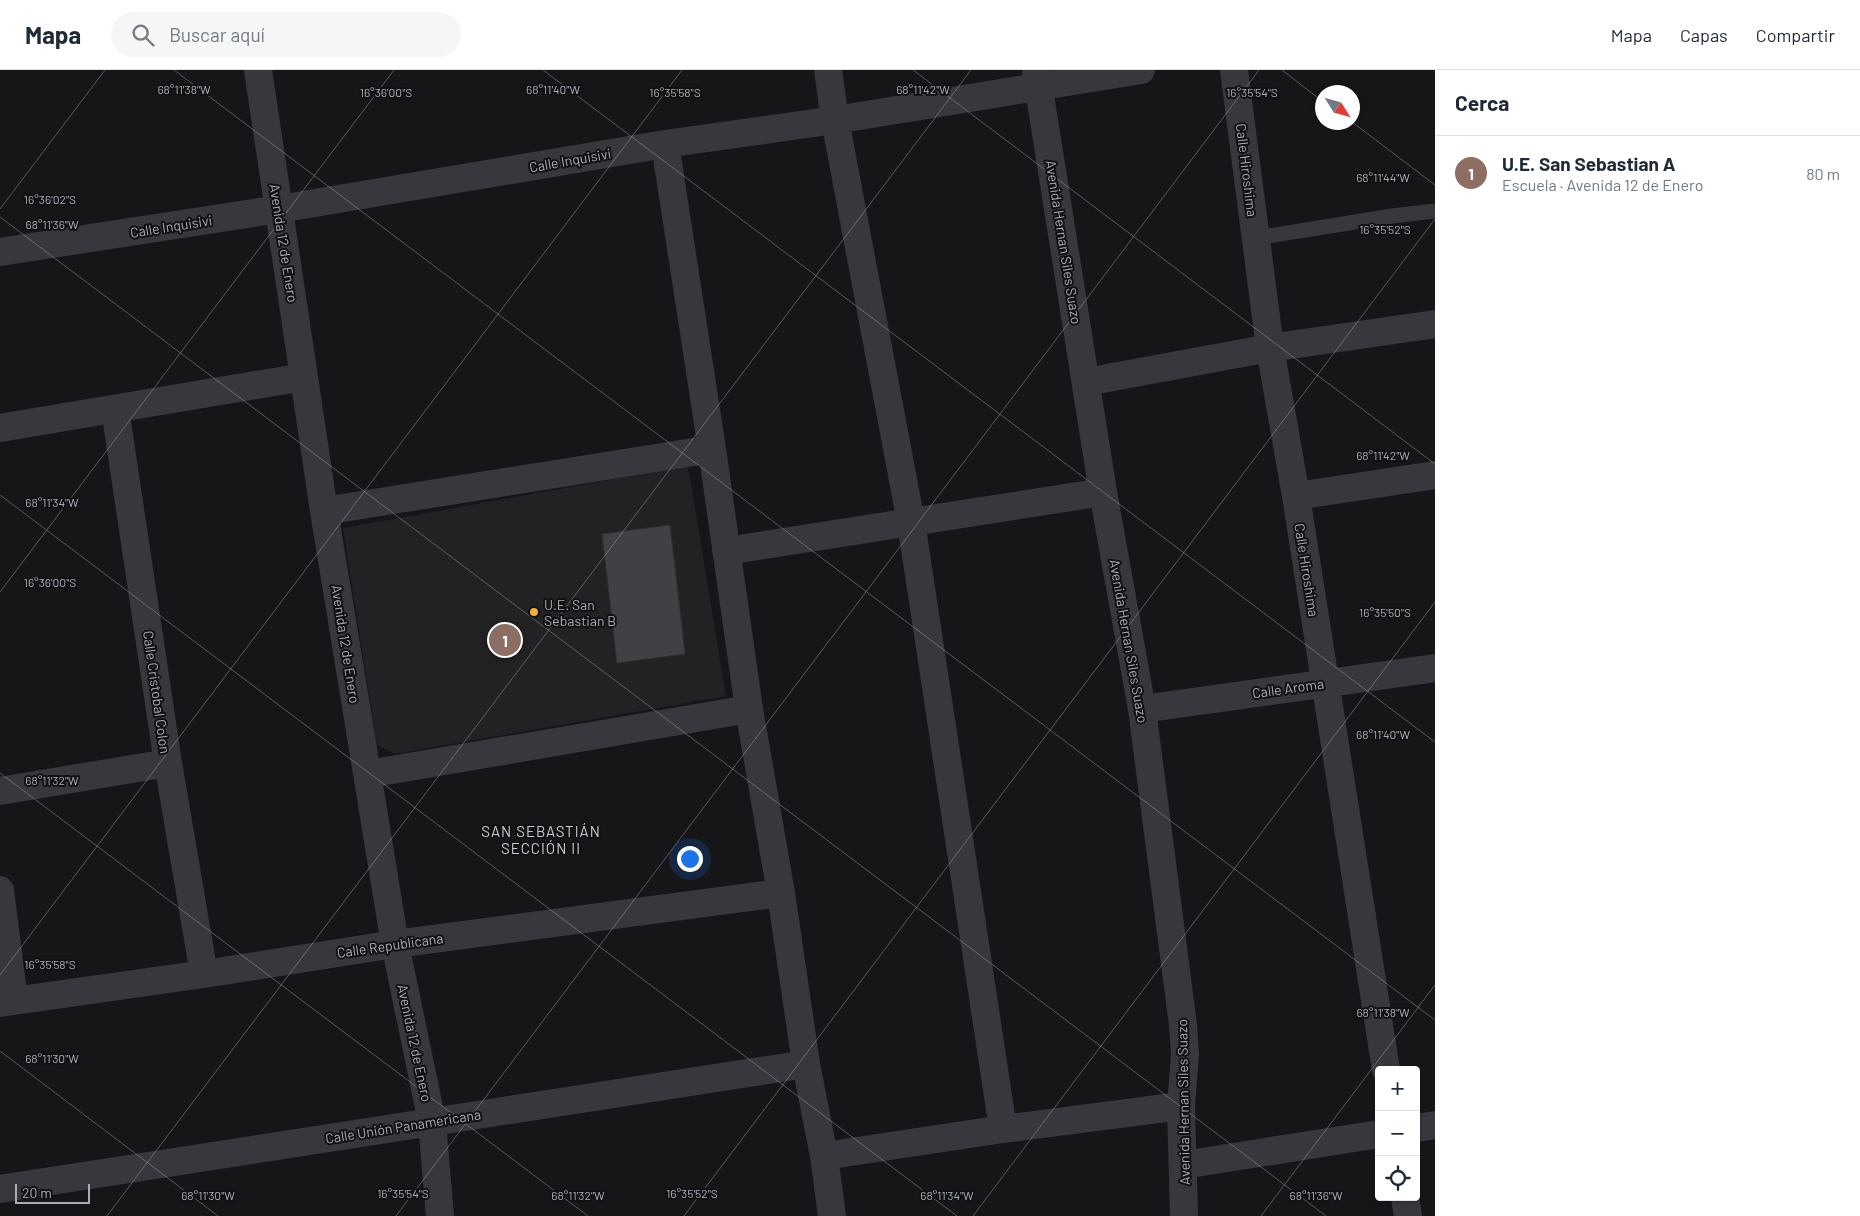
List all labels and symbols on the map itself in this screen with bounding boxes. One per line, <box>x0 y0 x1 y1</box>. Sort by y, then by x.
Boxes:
text: 68°11'38"W <box>157 82 211 96</box>
text: 68°11'40"W <box>526 82 580 96</box>
text: 68°11'42"W <box>896 82 950 96</box>
text: 16°36'00"S <box>360 85 412 99</box>
text: 16°35'58"S <box>649 85 701 99</box>
text: 16°35'54"S <box>1226 85 1278 99</box>
north arrow <box>1315 85 1360 130</box>
street label: Calle Hiroshima <box>1233 122 1261 218</box>
street label: Calle Inquisivi <box>528 144 612 176</box>
street label: Avenida Hernan Siles Suazo <box>1043 159 1085 325</box>
text: 68°11'44"W <box>1356 170 1410 184</box>
street label: Avenida 12 de Enero <box>266 182 302 304</box>
text: 16°36'02"S <box>24 192 76 206</box>
street label: Calle Inquisivi <box>129 211 213 241</box>
text: 68°11'36"W <box>25 217 79 231</box>
text: 16°35'52"S <box>1359 222 1411 236</box>
text: 68°11'42"W <box>1356 448 1410 462</box>
text: 68°11'34"W <box>25 495 79 509</box>
street label: Calle Hiroshima <box>1291 522 1323 618</box>
street label: Avenida Hernan Siles Suazo <box>1106 558 1152 724</box>
text: 16°36'00"S <box>24 575 76 589</box>
street label: Avenida 12 de Enero <box>328 583 364 705</box>
place label: U.E. San Sebastian B <box>544 596 616 629</box>
text: 16°35'50"S <box>1359 605 1411 619</box>
marker: U.E. San Sebastian B <box>528 606 540 618</box>
pin: 1 <box>489 621 521 659</box>
street label: Calle Cristobal Colon <box>140 629 174 755</box>
street label: Calle Aroma <box>1251 675 1325 701</box>
text: 68°11'40"W <box>1356 727 1410 741</box>
text: 68°11'32"W <box>25 773 79 787</box>
district label: SAN SEBASTIÁN SECCIÓN II <box>481 822 601 857</box>
your location <box>677 846 703 872</box>
street label: Calle Republicana <box>336 929 444 961</box>
text: 16°35'58"S <box>24 957 76 971</box>
street label: Avenida 12 de Enero <box>394 983 436 1103</box>
text: 68°11'38"W <box>1356 1005 1410 1019</box>
street label: Avenida Hernan Siles Suazo <box>1173 1019 1193 1185</box>
text: 68°11'30"W <box>25 1051 79 1065</box>
street label: Calle Unión Panamericana <box>324 1105 482 1147</box>
scale bar <box>15 1181 90 1204</box>
text: 16°35'54"S <box>377 1186 429 1200</box>
text: 16°35'52"S <box>666 1186 718 1200</box>
text: 68°11'30"W <box>181 1188 235 1202</box>
text: 68°11'32"W <box>551 1188 605 1202</box>
text: 68°11'34"W <box>920 1188 974 1202</box>
text: 68°11'36"W <box>1289 1188 1343 1202</box>

